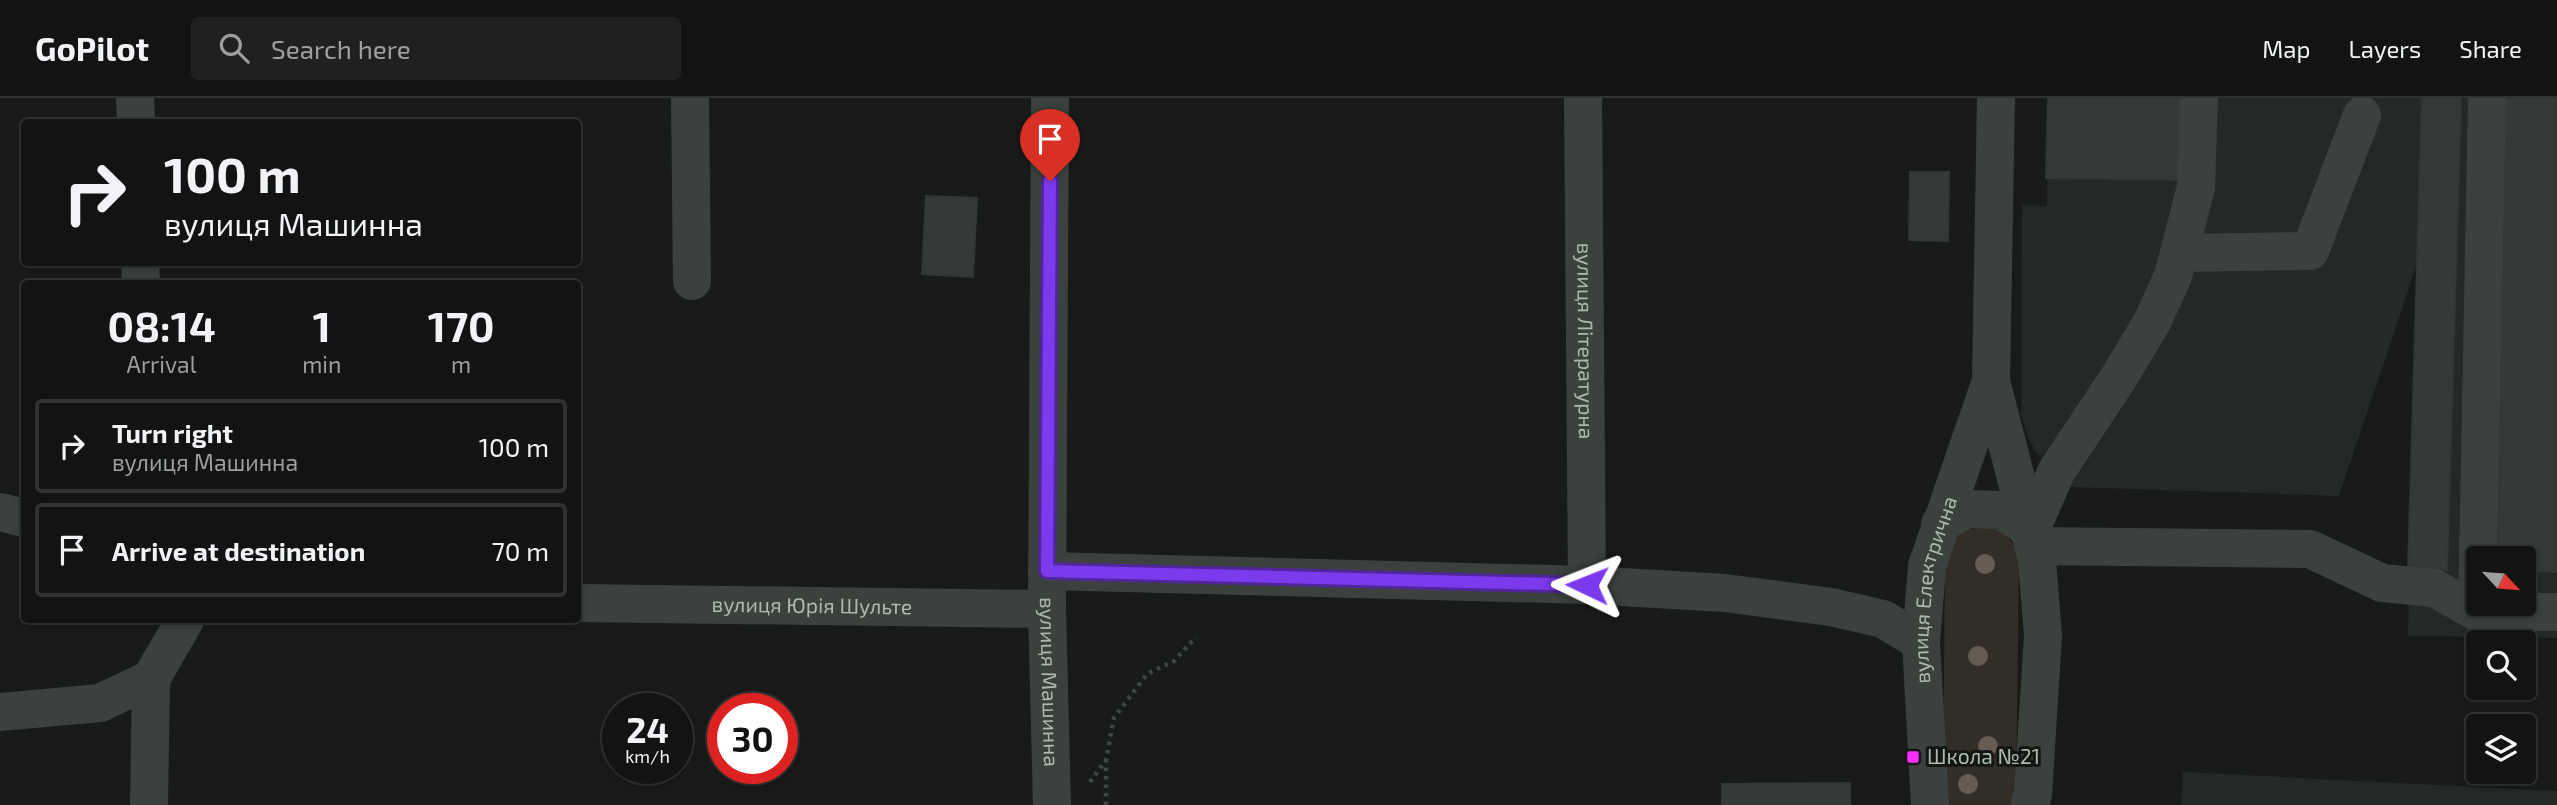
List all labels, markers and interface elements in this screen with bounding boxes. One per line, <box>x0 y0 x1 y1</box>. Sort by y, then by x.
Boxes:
search box <box>191 17 681 80</box>
text: GoPilot <box>35 28 149 68</box>
icon: search <box>215 29 253 67</box>
text: Search here <box>271 33 411 64</box>
text: Map <box>2262 34 2310 63</box>
text: Layers <box>2348 34 2421 63</box>
text: Share <box>2459 34 2522 63</box>
pin <box>1020 109 1080 181</box>
icon: arrive <box>1031 120 1069 158</box>
text: 100 m <box>164 144 301 203</box>
icon: right <box>49 147 140 238</box>
text: вулиця Машинна <box>164 204 423 242</box>
street label: вулиця Літературна <box>1572 243 1600 439</box>
text: 08:14 <box>107 300 216 350</box>
text: 1 <box>313 300 331 350</box>
text: 170 <box>428 300 495 350</box>
text: Arrival <box>127 350 197 378</box>
text: min <box>302 350 341 378</box>
text: m <box>451 350 471 378</box>
text: Turn right <box>112 417 233 448</box>
icon: right <box>53 427 91 465</box>
text: 100 m <box>479 431 549 462</box>
text: вулиця Машинна <box>112 448 298 476</box>
street label: вулиця Електрична <box>1907 493 1961 684</box>
icon: arrive <box>53 531 91 569</box>
text: Arrive at destination <box>112 535 365 566</box>
text: 70 m <box>491 535 549 566</box>
north arrow <box>2466 546 2536 616</box>
map controls <box>2466 546 2536 784</box>
position arrow <box>1550 548 1624 622</box>
street label: вулиця Юрія Шульте <box>712 591 912 619</box>
street label: вулиця Машинна <box>1035 597 1065 767</box>
button: search <box>2466 630 2536 700</box>
speed limit sign: 30 <box>707 693 798 784</box>
text: 24 <box>626 708 669 750</box>
button: layers <box>2466 714 2536 784</box>
place label: Школа №21 <box>1927 743 2040 768</box>
text: km/h <box>625 745 670 767</box>
marker: Школа №21 <box>1905 749 1921 765</box>

